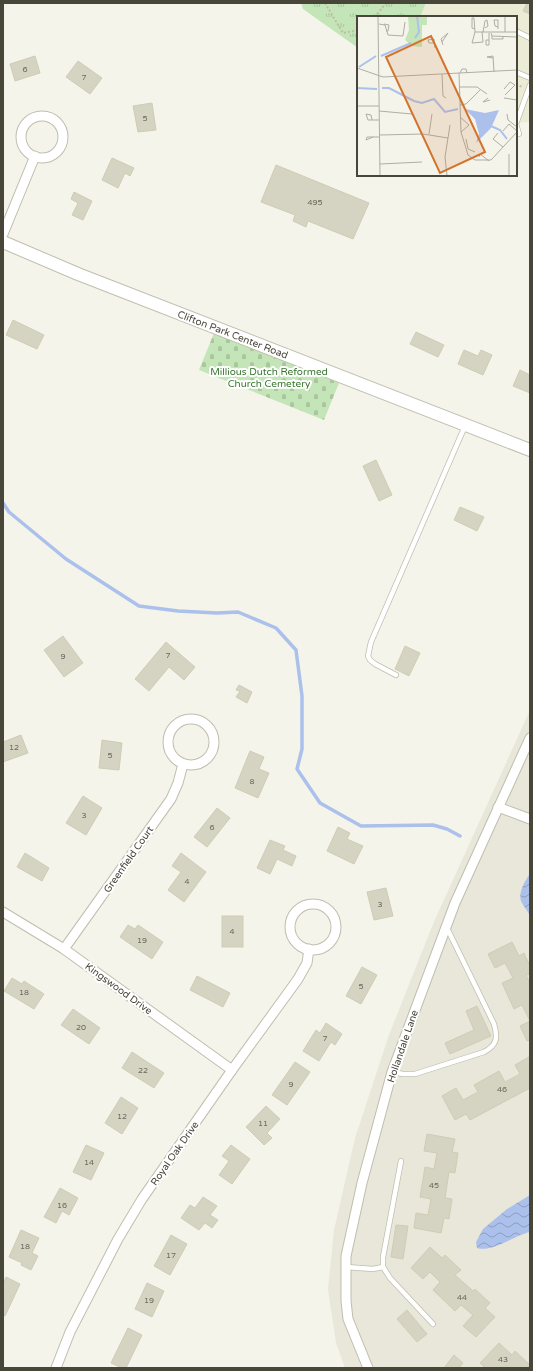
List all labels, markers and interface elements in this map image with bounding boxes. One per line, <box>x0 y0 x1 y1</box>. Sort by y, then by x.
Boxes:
inset map <box>357 16 517 176</box>
house number: 6 <box>22 65 28 74</box>
house number: 7 <box>81 73 87 82</box>
house number: 5 <box>142 114 148 123</box>
house number: 495 <box>307 198 323 207</box>
street label: Clifton Park Center Road <box>176 308 290 362</box>
park label: Millious Dutch Reformed Church Cemetery <box>210 366 328 390</box>
house number: 7 <box>165 651 171 660</box>
house number: 9 <box>60 652 66 661</box>
house number: 12 <box>9 743 19 752</box>
house number: 5 <box>107 751 113 760</box>
house number: 8 <box>249 777 255 786</box>
house number: 3 <box>81 811 87 820</box>
house number: 6 <box>209 823 215 832</box>
street label: Greenfield Court <box>101 824 156 895</box>
house number: 4 <box>184 877 190 886</box>
house number: 3 <box>377 900 383 909</box>
house number: 4 <box>229 927 235 936</box>
house number: 19 <box>137 936 147 945</box>
street label: Kingswood Drive <box>83 960 155 1017</box>
house number: 5 <box>358 982 364 991</box>
house number: 18 <box>19 988 29 997</box>
street label: Hollandale Lane <box>385 1008 421 1084</box>
house number: 20 <box>76 1023 86 1032</box>
house number: 7 <box>322 1034 328 1043</box>
house number: 22 <box>138 1066 148 1075</box>
house number: 9 <box>288 1080 294 1089</box>
house number: 46 <box>497 1085 507 1094</box>
house number: 12 <box>117 1112 127 1121</box>
street label: Royal Oak Drive <box>148 1119 202 1188</box>
house number: 11 <box>258 1119 268 1128</box>
house number: 14 <box>84 1158 94 1167</box>
house number: 45 <box>429 1181 439 1190</box>
house number: 16 <box>57 1201 67 1210</box>
house number: 18 <box>20 1242 30 1251</box>
house number: 17 <box>166 1251 176 1260</box>
house number: 44 <box>457 1293 467 1302</box>
house number: 19 <box>144 1296 154 1305</box>
house number: 43 <box>498 1355 508 1364</box>

